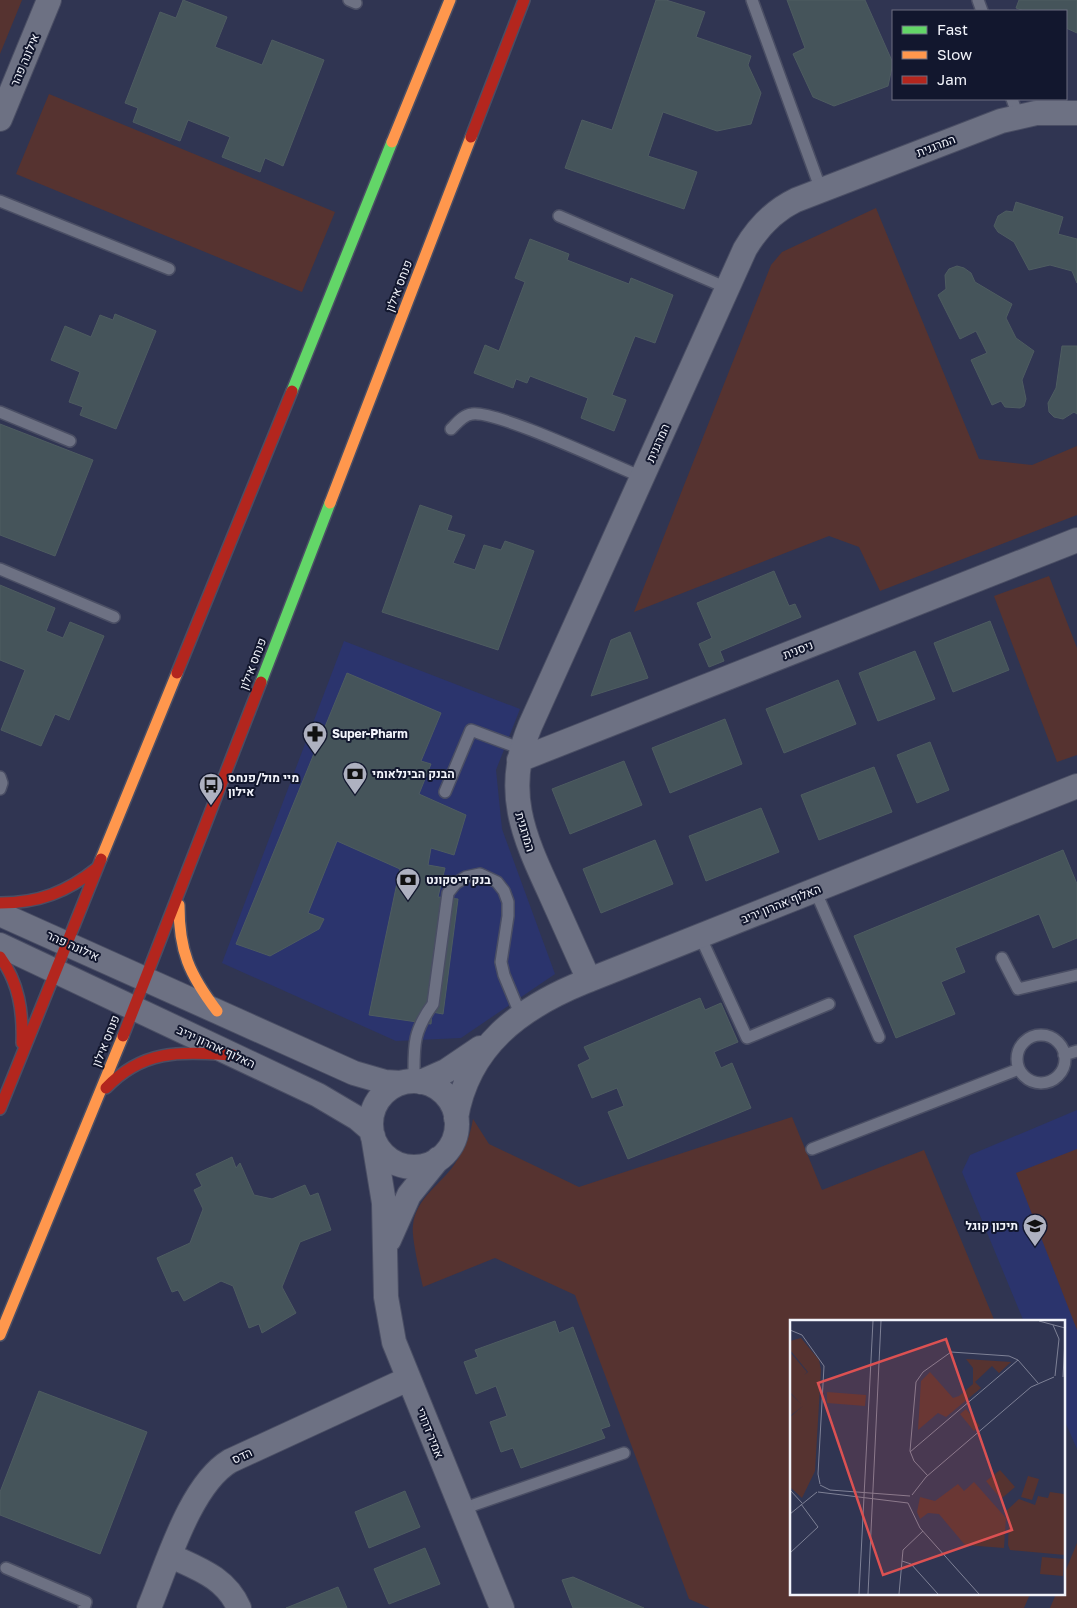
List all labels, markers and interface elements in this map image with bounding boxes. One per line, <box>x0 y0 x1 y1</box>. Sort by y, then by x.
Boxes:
legend <box>892 10 1067 100</box>
text: Fast <box>937 20 968 38</box>
street label: אילונה פהר <box>7 31 42 88</box>
text: Slow <box>937 45 972 63</box>
text: Jam <box>937 70 967 88</box>
street label: המרגנית <box>914 131 957 160</box>
street label: פנחס אילון <box>382 258 415 314</box>
street label: המרגנית <box>642 421 673 464</box>
street label: פנחס אילון <box>236 636 269 692</box>
street label: ניסנית <box>781 637 815 662</box>
pharmacy icon: Super-Pharm <box>302 721 328 755</box>
place label: Super-Pharm <box>332 726 408 741</box>
bank icon: הבנק הבינלאומי <box>342 761 368 795</box>
place label: הבנק הבינלאומי <box>372 766 455 781</box>
place label: מיי מול/פנחס אילון <box>228 770 299 799</box>
bus stop icon: מיי מול/פנחס אילון <box>198 772 224 806</box>
street label: המרגנית <box>512 810 539 853</box>
bank icon: בנק דיסקונט <box>395 867 421 901</box>
place label: בנק דיסקונט <box>426 872 491 887</box>
street label: האלוף אהרון יריב <box>739 881 823 926</box>
street label: אילונה פהר <box>45 927 102 964</box>
street label: פנחס אילון <box>88 1013 123 1069</box>
street label: האלוף אהרון יריב <box>175 1022 258 1071</box>
school or university icon: תיכון קוגל <box>1022 1213 1048 1247</box>
place label: תיכון קוגל <box>966 1218 1018 1233</box>
inset map <box>790 1320 1064 1596</box>
street label: אמיר דרורי <box>414 1405 447 1460</box>
street label: הדס <box>229 1444 254 1467</box>

